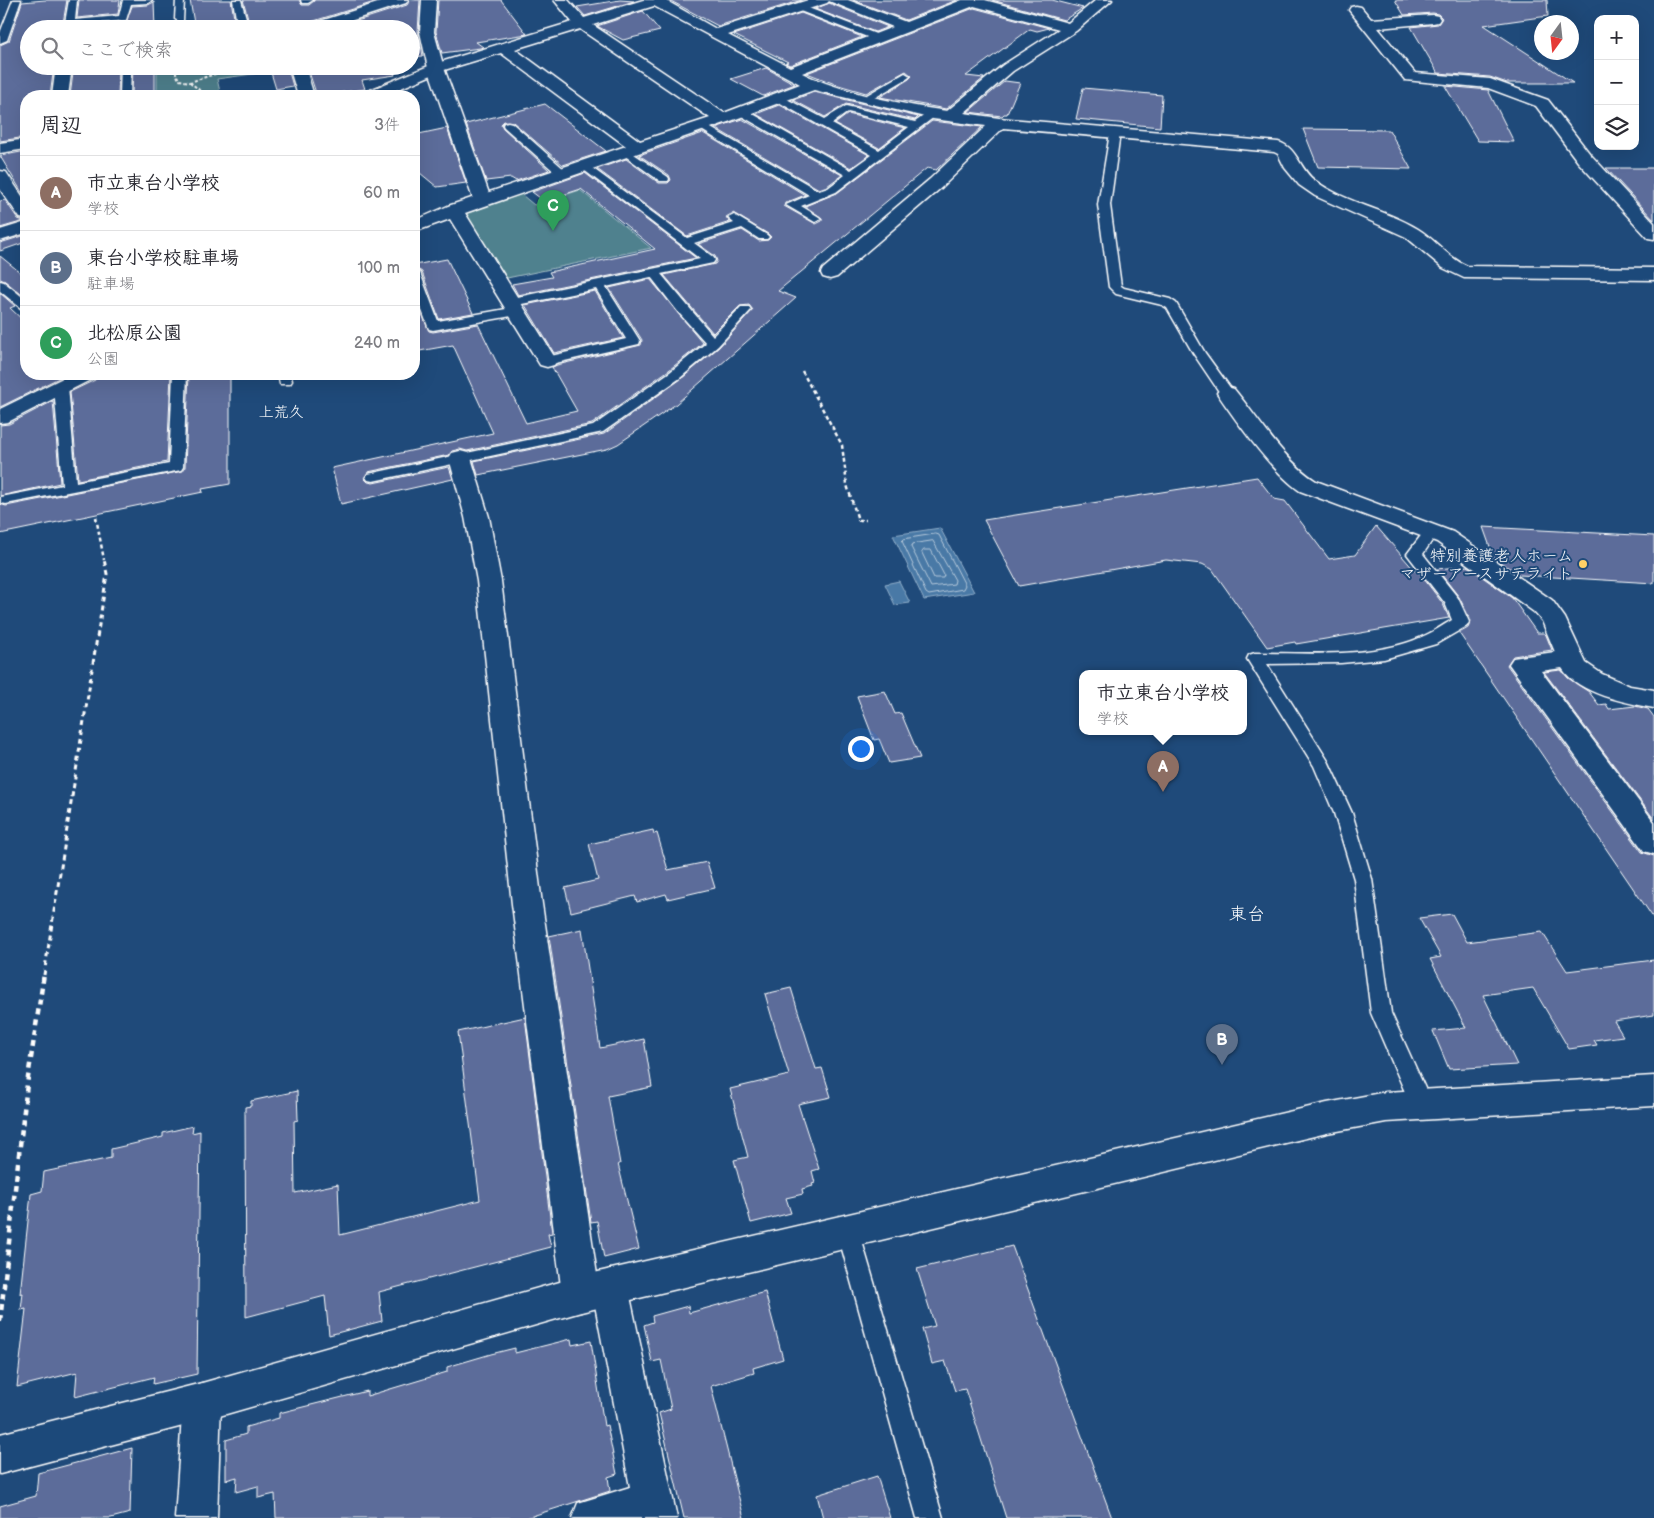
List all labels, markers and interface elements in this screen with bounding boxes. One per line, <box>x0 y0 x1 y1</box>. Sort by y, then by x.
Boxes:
north arrow <box>1534 15 1579 60</box>
map controls <box>1594 15 1639 150</box>
button: + <box>1594 15 1639 60</box>
search box <box>20 20 420 75</box>
icon: search <box>38 34 66 62</box>
text: ここで検索 <box>78 39 173 62</box>
button: − <box>1594 60 1639 105</box>
button: layers <box>1594 105 1639 150</box>
text: 周辺 <box>40 113 82 138</box>
text: 3件 <box>374 116 400 135</box>
text: 市立東台小学校 <box>87 172 220 195</box>
text: A <box>51 184 61 203</box>
text: 60 m <box>363 184 400 203</box>
pin: C <box>537 190 569 231</box>
text: 学校 <box>87 200 119 219</box>
text: 東台小学校駐車場 <box>87 247 239 270</box>
text: B <box>50 259 62 278</box>
text: 100 m <box>357 259 400 278</box>
text: 駐車場 <box>87 275 135 294</box>
text: 北松原公園 <box>87 322 182 345</box>
text: C <box>50 334 62 353</box>
text: 240 m <box>354 334 400 353</box>
text: 公園 <box>87 350 119 369</box>
district label: 上荒久 <box>258 403 304 422</box>
place label: 特別養護老人ホーム マザーアースサテライト <box>1400 547 1573 584</box>
marker: 特別養護老人ホーム マザーアースサテライト <box>1577 558 1589 570</box>
popup <box>1079 670 1247 735</box>
text: 市立東台小学校 <box>1096 682 1230 705</box>
text: 学校 <box>1096 710 1129 729</box>
your location <box>848 736 874 762</box>
pin: A <box>1147 751 1179 792</box>
district label: 東台 <box>1229 904 1265 925</box>
pin: B <box>1206 1024 1238 1065</box>

